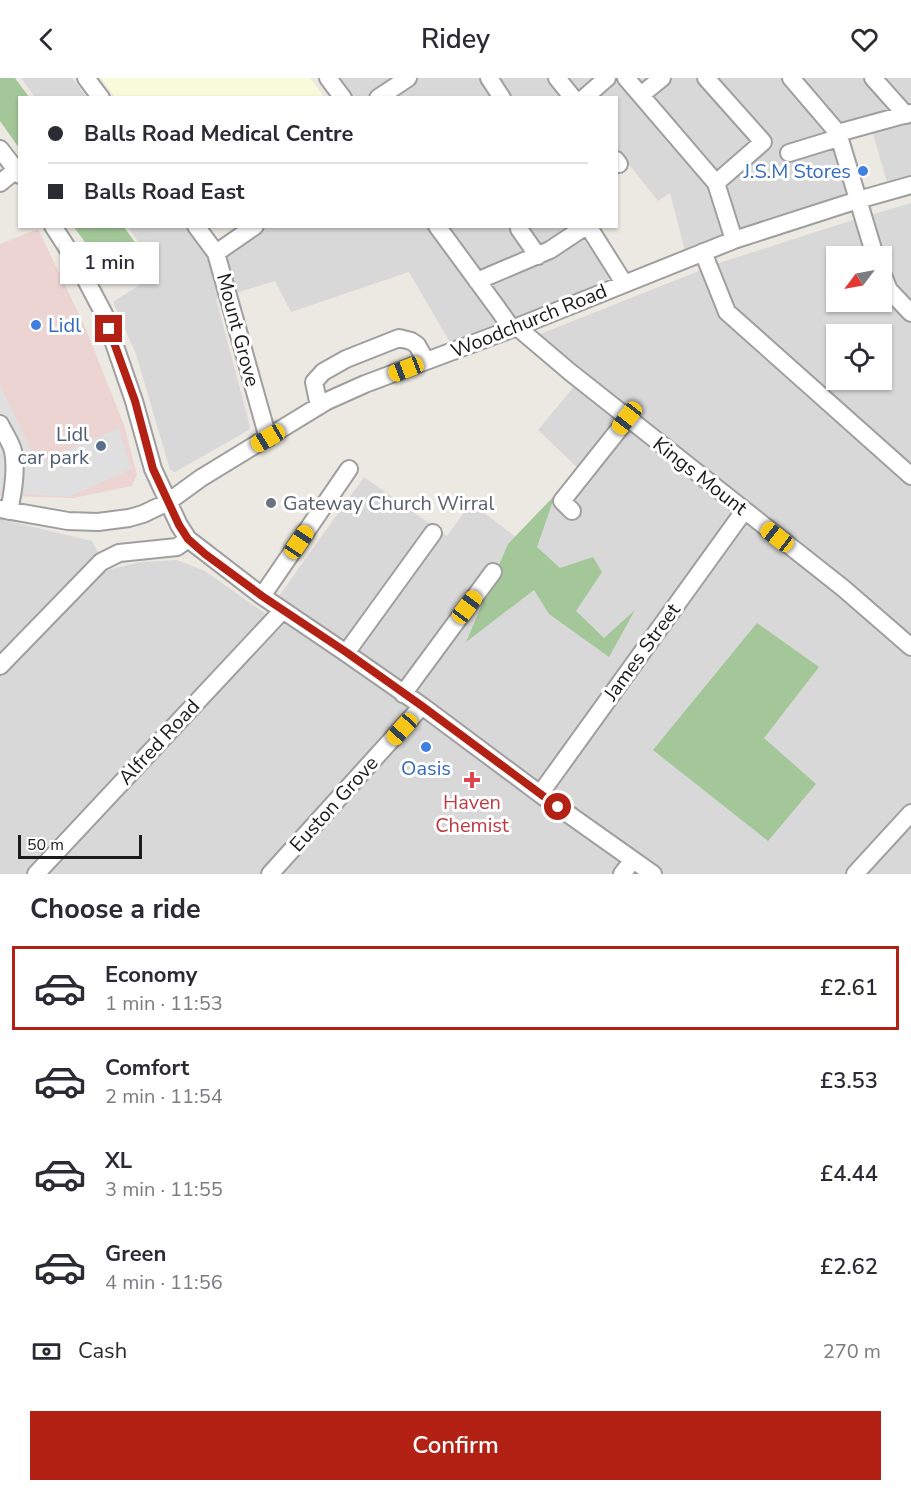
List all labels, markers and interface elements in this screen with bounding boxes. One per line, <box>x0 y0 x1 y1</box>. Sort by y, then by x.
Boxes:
text: Ridey <box>421 21 490 58</box>
icon: back <box>30 23 63 56</box>
icon: heart <box>848 23 881 56</box>
text: Balls Road Medical Centre <box>84 119 353 149</box>
place label: J.S.M Stores <box>743 158 851 185</box>
marker: J.S.M Stores <box>856 164 870 178</box>
text: Balls Road East <box>84 177 245 207</box>
callout: 1 min <box>60 242 158 284</box>
north arrow <box>826 246 892 312</box>
map controls <box>826 246 892 390</box>
text: 1 min <box>84 249 135 276</box>
street label: Mount Grove <box>210 270 266 390</box>
street label: Woodchurch Road <box>447 277 611 365</box>
place label: Lidl <box>48 312 81 339</box>
route end <box>95 315 122 342</box>
marker: Lidl <box>29 318 43 332</box>
button: locate <box>826 324 892 390</box>
car <box>386 354 426 384</box>
car <box>609 398 645 438</box>
place label: Lidl car park <box>18 421 90 471</box>
car <box>248 421 288 455</box>
street label: Kings Mount <box>647 431 754 522</box>
marker: Lidl car park <box>94 439 108 453</box>
place label: Gateway Church Wirral <box>283 490 494 517</box>
marker: Gateway Church Wirral <box>264 496 278 510</box>
car <box>757 519 797 555</box>
car <box>281 522 317 562</box>
car <box>449 587 485 627</box>
street label: James Street <box>597 597 687 707</box>
street label: Alfred Road <box>112 693 206 791</box>
car <box>383 710 421 748</box>
marker: Oasis <box>419 740 433 754</box>
street label: Euston Grove <box>284 750 384 858</box>
place label: Oasis <box>401 755 451 782</box>
marker: Haven Chemist <box>465 773 479 787</box>
place label: Haven Chemist <box>435 789 510 839</box>
route start <box>544 793 571 820</box>
scale bar <box>18 832 142 860</box>
text: 50 m <box>27 834 64 856</box>
text: Choose a ride <box>30 891 201 928</box>
text: Economy <box>105 960 197 990</box>
icon: car <box>33 961 87 1015</box>
text: £2.61 <box>820 973 878 1003</box>
text: 1 min · 11:53 <box>105 990 223 1017</box>
text: Comfort <box>105 1053 189 1083</box>
icon: car <box>33 1054 87 1108</box>
text: £3.53 <box>820 1066 878 1096</box>
text: 2 min · 11:54 <box>105 1083 223 1110</box>
text: XL <box>105 1146 132 1176</box>
icon: car <box>33 1147 87 1201</box>
text: £4.44 <box>820 1159 878 1189</box>
text: 3 min · 11:55 <box>105 1176 223 1203</box>
text: Green <box>105 1239 166 1269</box>
icon: car <box>33 1240 87 1294</box>
text: £2.62 <box>820 1252 878 1282</box>
text: 4 min · 11:56 <box>105 1269 223 1296</box>
icon: cash <box>30 1335 63 1368</box>
text: Cash <box>78 1336 127 1366</box>
text: 270 m <box>823 1338 881 1365</box>
button: Confirm <box>30 1411 881 1480</box>

